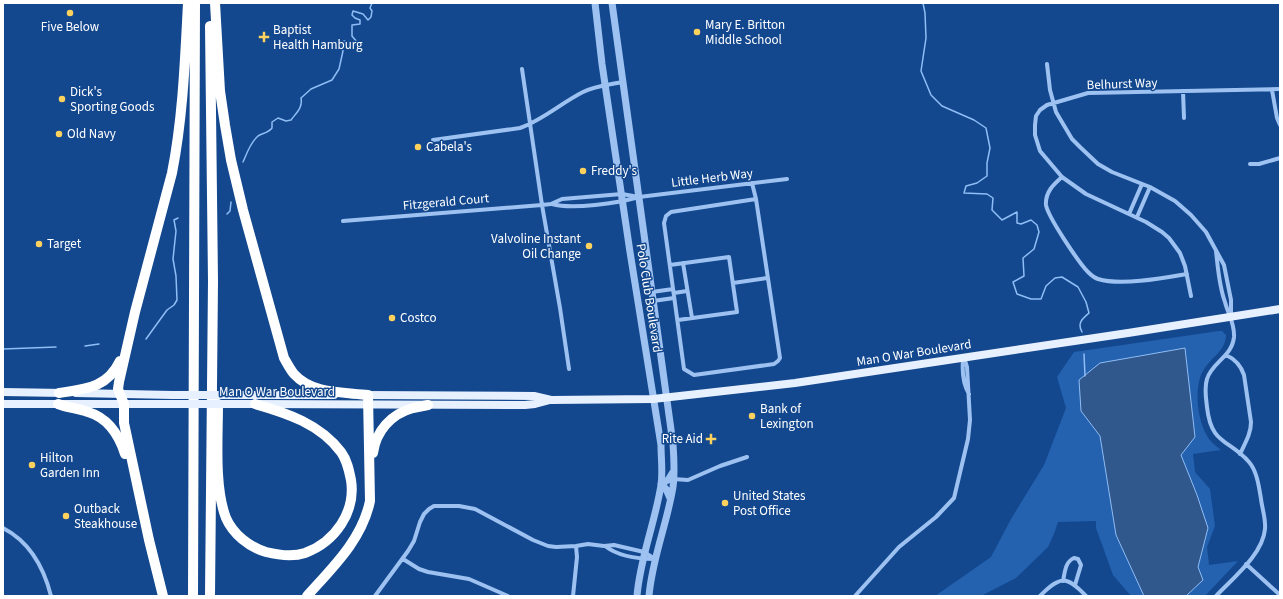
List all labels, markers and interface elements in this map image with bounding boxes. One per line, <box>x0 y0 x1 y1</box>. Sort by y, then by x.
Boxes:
marker: Five Below <box>65 8 75 18</box>
place label: Mary E. Britton Middle School <box>705 16 785 49</box>
place label: Five Below <box>41 18 100 36</box>
place label: Baptist Health Hamburg <box>273 21 363 54</box>
marker: Mary E. Britton Middle School <box>692 27 702 37</box>
marker: Baptist Health Hamburg <box>258 31 270 43</box>
street label: Belhurst Way <box>1086 74 1158 94</box>
place label: Dick's Sporting Goods <box>70 83 155 116</box>
marker: Dick's Sporting Goods <box>57 94 67 104</box>
place label: Old Navy <box>67 125 116 143</box>
marker: Old Navy <box>54 129 64 139</box>
place label: Cabela's <box>426 138 472 156</box>
marker: Cabela's <box>413 142 423 152</box>
place label: Freddy's <box>591 162 637 180</box>
street label: Little Herb Way <box>670 164 754 192</box>
marker: Freddy's <box>578 166 588 176</box>
street label: Fitzgerald Court <box>402 189 491 215</box>
place label: Valvoline Instant Oil Change <box>491 230 582 263</box>
place label: Target <box>47 235 82 253</box>
marker: Target <box>34 239 44 249</box>
marker: Valvoline Instant Oil Change <box>584 241 594 251</box>
street label: Polo Club Boulevard <box>631 242 667 354</box>
place label: Costco <box>400 309 437 327</box>
marker: Costco <box>387 313 397 323</box>
street label: Man O War Boulevard <box>855 335 973 371</box>
street label: Man O War Boulevard <box>219 383 335 401</box>
place label: Bank of Lexington <box>760 400 814 433</box>
marker: Bank of Lexington <box>747 411 757 421</box>
place label: Rite Aid <box>662 430 703 448</box>
marker: Rite Aid <box>706 434 716 444</box>
place label: Hilton Garden Inn <box>40 449 100 482</box>
marker: Hilton Garden Inn <box>27 460 37 470</box>
place label: United States Post Office <box>733 487 806 520</box>
marker: United States Post Office <box>720 498 730 508</box>
place label: Outback Steakhouse <box>74 500 137 533</box>
marker: Outback Steakhouse <box>61 511 71 521</box>

